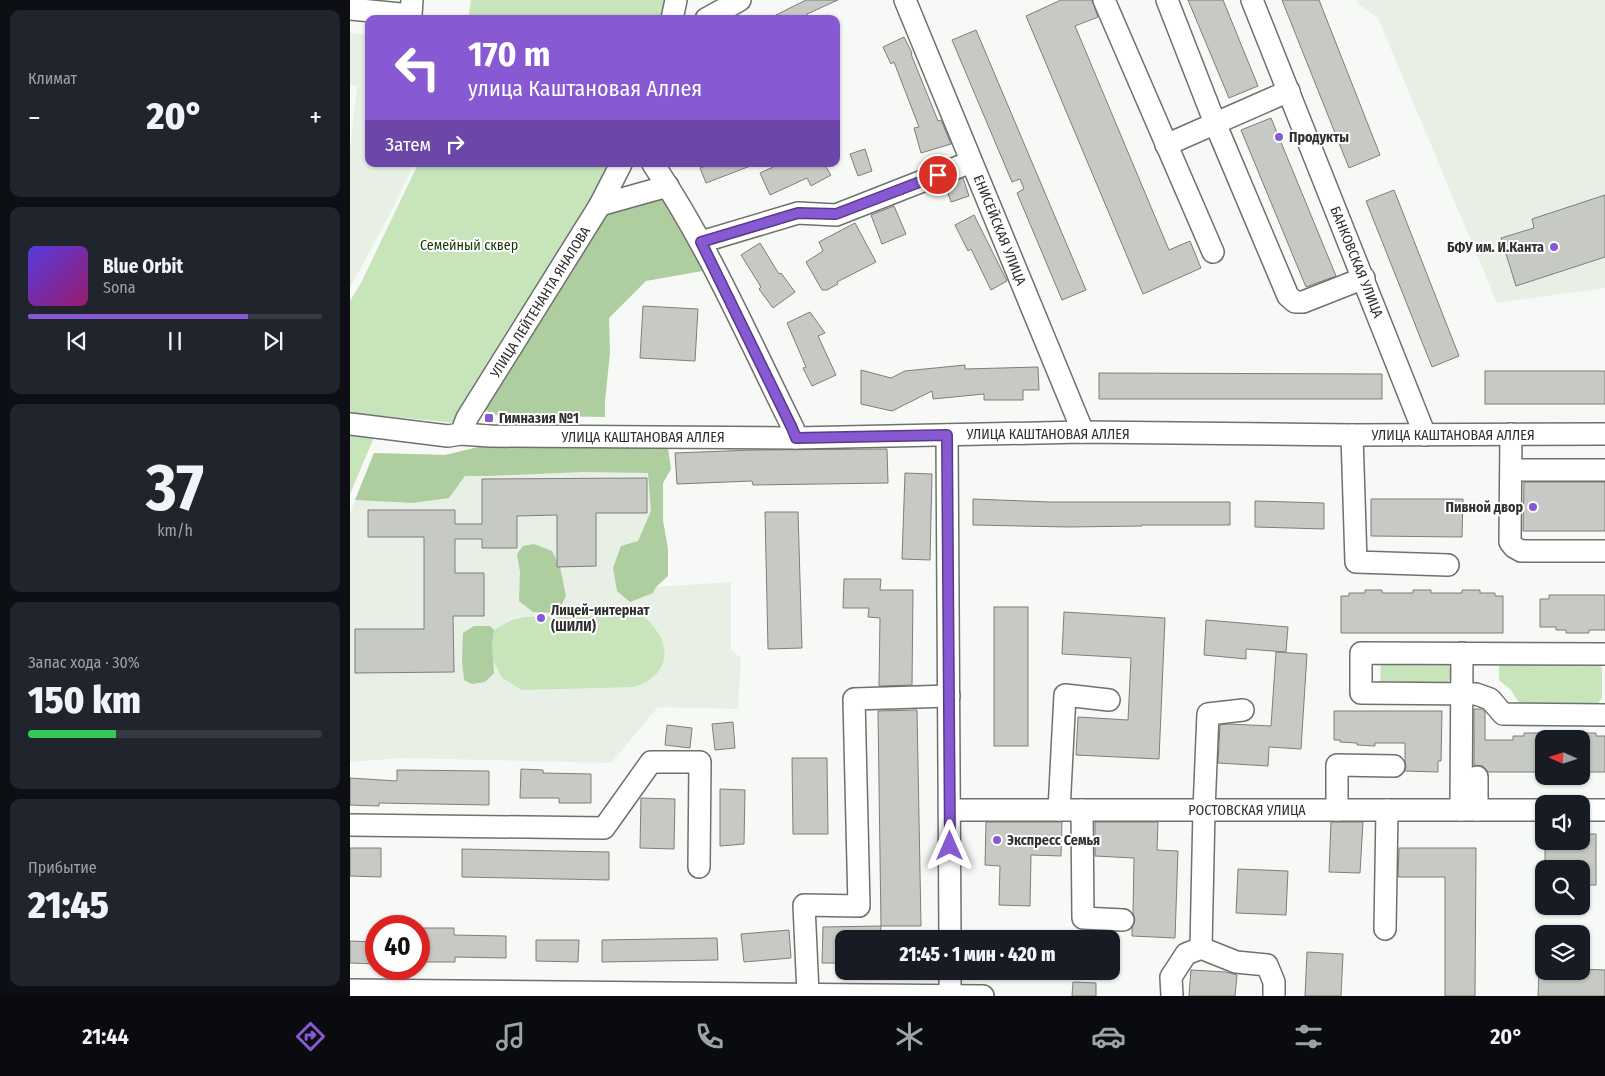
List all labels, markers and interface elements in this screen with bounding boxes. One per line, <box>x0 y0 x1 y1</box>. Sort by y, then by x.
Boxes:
text: 170 m <box>468 33 551 75</box>
icon: left <box>385 35 450 100</box>
text: Климат <box>28 69 77 88</box>
text: улица Каштановая Аллея <box>468 75 702 102</box>
text: 20° <box>147 93 203 139</box>
text: − <box>28 101 41 134</box>
text: + <box>309 101 322 134</box>
place label: Продукты <box>1289 129 1349 146</box>
icon: right <box>441 130 469 158</box>
marker: Продукты <box>1273 131 1285 143</box>
text: Затем <box>385 133 431 156</box>
pin <box>917 154 959 196</box>
icon: arrive <box>924 161 952 189</box>
street label: ЕНИСЕЙСКАЯ УЛИЦА <box>970 172 1030 289</box>
street label: БАНКОВСКАЯ УЛИЦА <box>1326 204 1387 321</box>
street label: УЛИЦА ЛЕЙТЕНАНТА ЯНАЛОВА <box>486 223 594 382</box>
park label: Семейный сквер <box>420 237 518 254</box>
place label: БФУ им. И.Канта <box>1447 239 1544 256</box>
marker: БФУ им. И.Канта <box>1548 241 1560 253</box>
text: Blue Orbit <box>103 255 183 278</box>
text: Sona <box>103 278 136 297</box>
icon: previous <box>63 327 91 355</box>
icon: pause <box>161 327 189 355</box>
icon: next <box>259 327 287 355</box>
place label: Гимназия №1 <box>499 410 579 427</box>
marker: Гимназия №1 <box>483 412 495 424</box>
street label: УЛИЦА КАШТАНОВАЯ АЛЛЕЯ <box>965 426 1130 443</box>
street label: УЛИЦА КАШТАНОВАЯ АЛЛЕЯ <box>1370 427 1535 444</box>
street label: УЛИЦА КАШТАНОВАЯ АЛЛЕЯ <box>560 429 725 446</box>
text: 37 <box>146 449 204 527</box>
place label: Пивной двор <box>1446 499 1523 516</box>
marker: Пивной двор <box>1527 501 1539 513</box>
text: km/h <box>157 521 193 540</box>
place label: Лицей-интернат (ШИЛИ) <box>551 602 650 635</box>
marker: Лицей-интернат (ШИЛИ) <box>535 612 547 624</box>
text: Запас хода · 30% <box>28 653 140 672</box>
text: 150 km <box>28 677 141 723</box>
north arrow <box>1535 730 1590 785</box>
map controls <box>1535 730 1590 980</box>
button: sound <box>1535 795 1590 850</box>
street label: РОСТОВСКАЯ УЛИЦА <box>1188 802 1306 819</box>
position arrow <box>923 819 975 871</box>
place label: Экспресс Семья <box>1007 832 1100 849</box>
marker: Экспресс Семья <box>991 834 1003 846</box>
text: Прибытие <box>28 858 97 877</box>
button: search <box>1535 860 1590 915</box>
text: 21:45 <box>28 882 109 928</box>
speed limit sign: 40 <box>365 915 430 980</box>
button: layers <box>1535 925 1590 980</box>
text: 21:45 · 1 мин · 420 m <box>900 943 1055 966</box>
icon: directions <box>293 1019 328 1054</box>
icon: music <box>493 1019 528 1054</box>
icon: phone <box>692 1019 727 1054</box>
icon: climate <box>892 1019 927 1054</box>
icon: car <box>1091 1019 1126 1054</box>
icon: filters <box>1291 1019 1326 1054</box>
text: 21:44 <box>82 1023 129 1050</box>
text: 20° <box>1490 1023 1523 1050</box>

